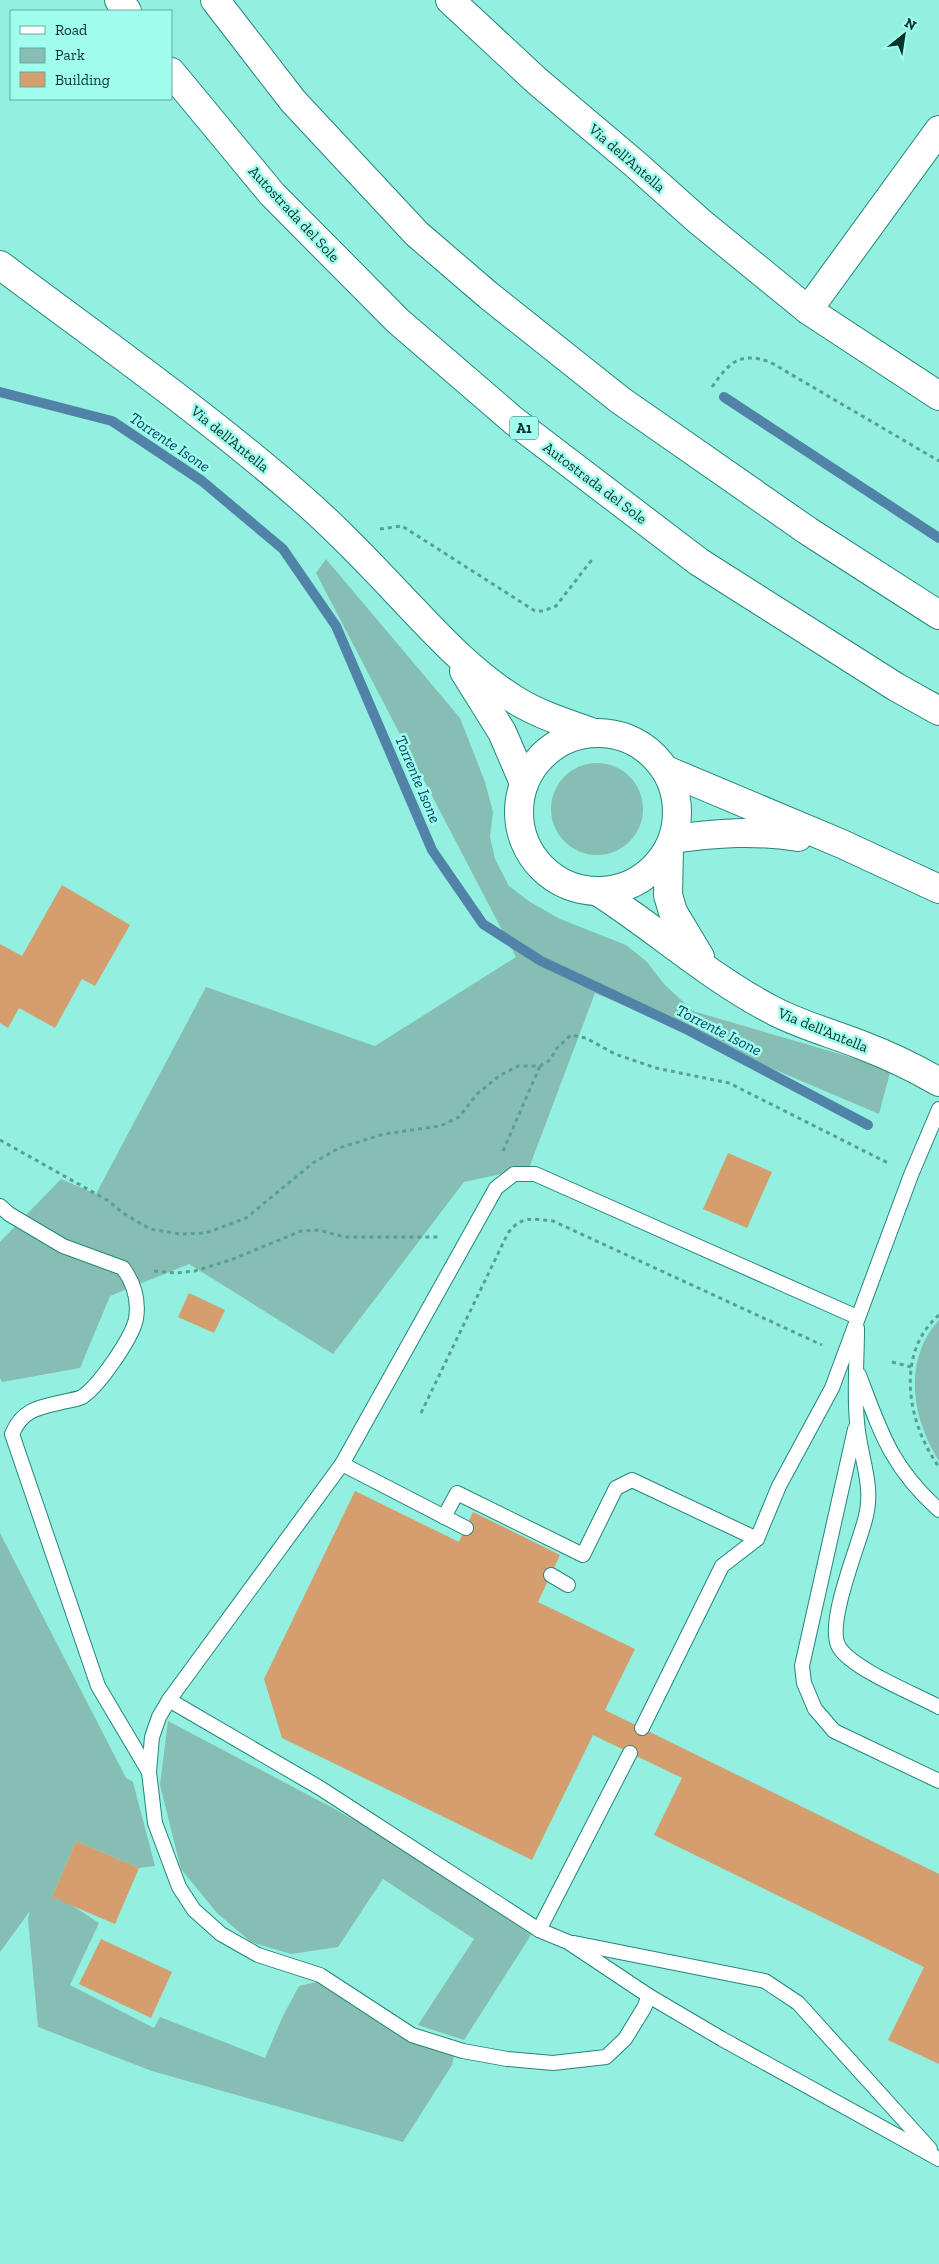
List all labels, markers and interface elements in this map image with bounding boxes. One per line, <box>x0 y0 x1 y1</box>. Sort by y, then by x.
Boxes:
legend <box>10 10 172 100</box>
north arrow <box>879 10 929 60</box>
text: N <box>901 14 919 34</box>
text: Road <box>55 21 88 39</box>
text: Park <box>55 46 85 64</box>
text: Building <box>55 71 110 89</box>
street label: Via dell'Antella <box>584 119 669 196</box>
street label: Autostrada del Sole <box>245 162 343 266</box>
street label: Via dell'Antella <box>186 401 273 476</box>
water label: Torrente Isone <box>126 408 214 476</box>
road number: A1 <box>510 416 538 439</box>
street label: Autostrada del Sole <box>540 438 650 528</box>
water label: Torrente Isone <box>391 732 445 826</box>
water label: Torrente Isone <box>673 1000 765 1060</box>
street label: Via dell'Antella <box>774 1003 871 1056</box>

